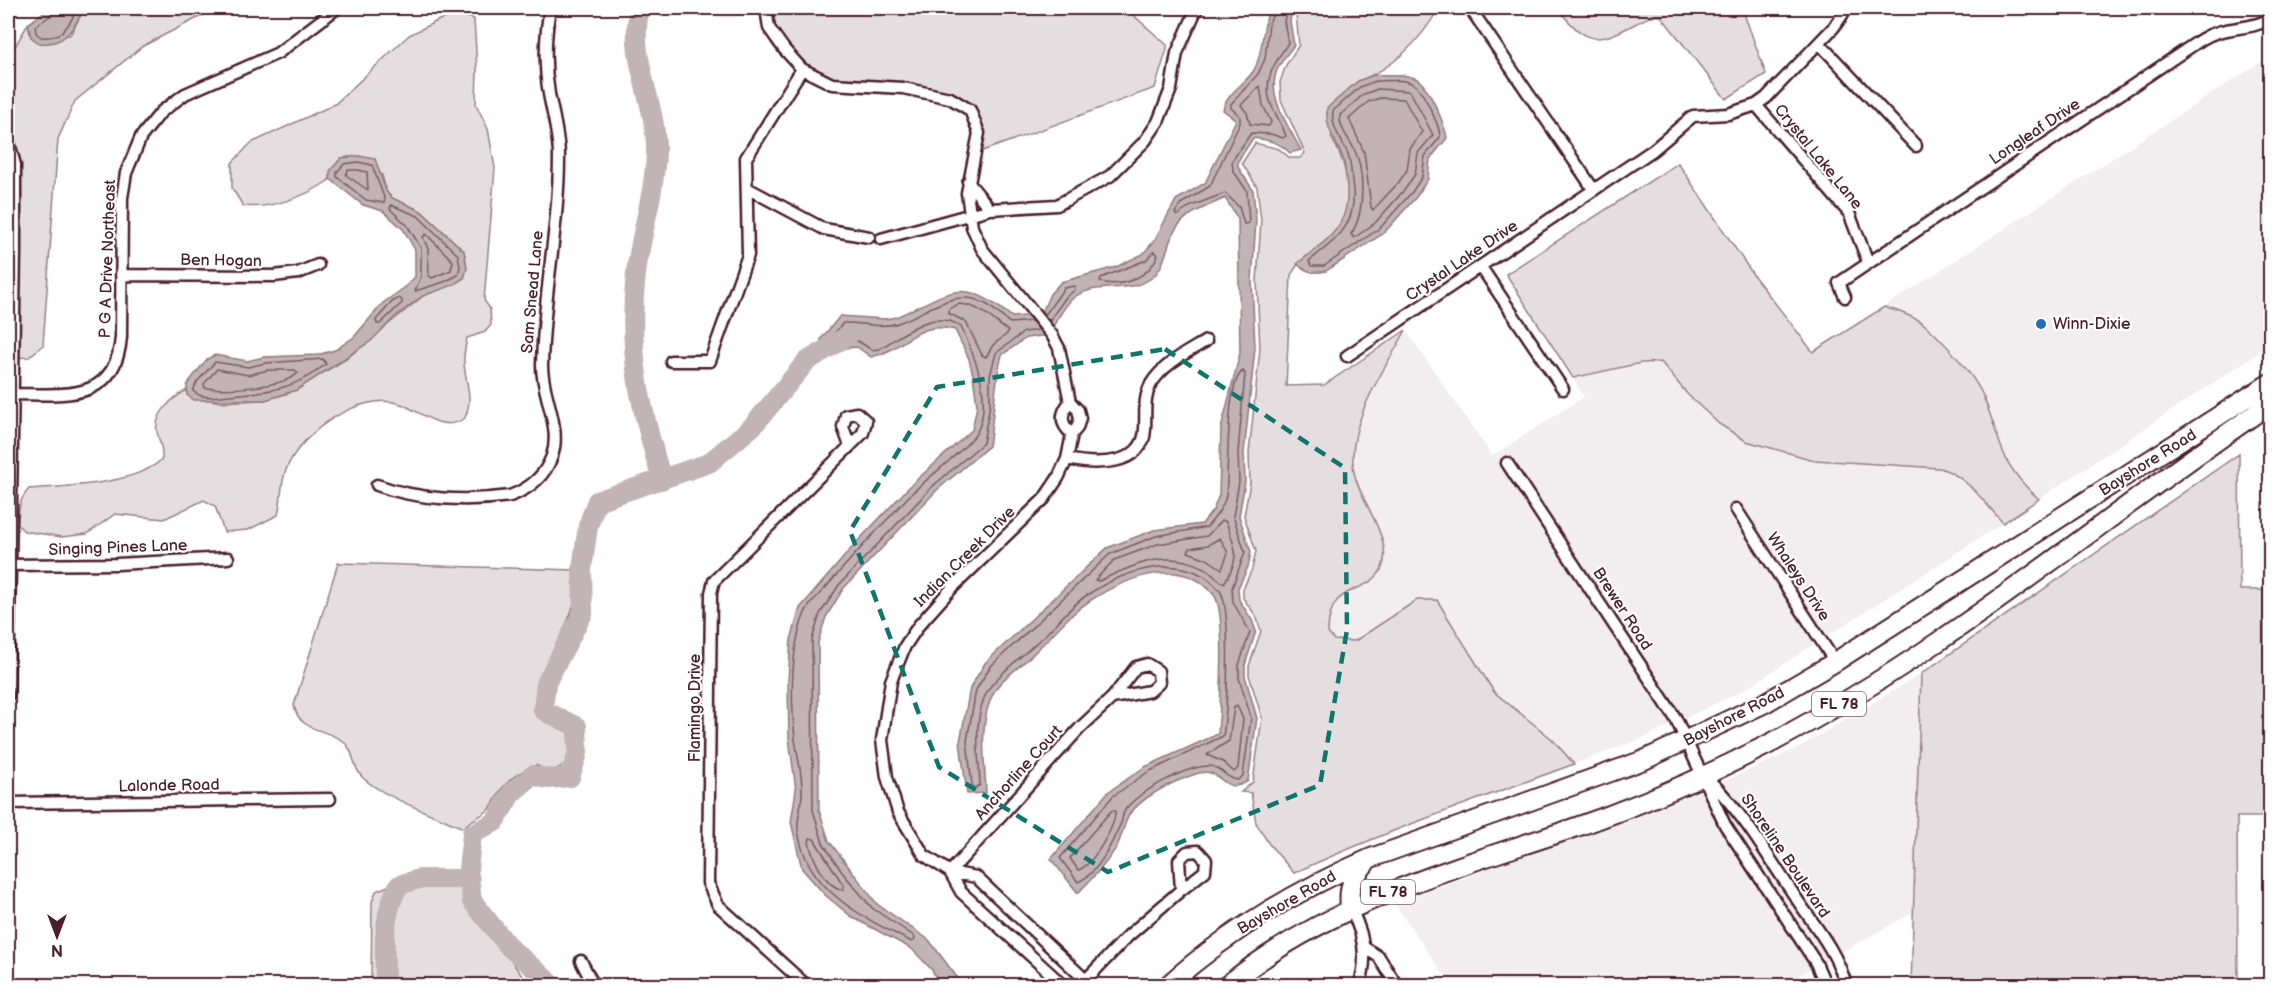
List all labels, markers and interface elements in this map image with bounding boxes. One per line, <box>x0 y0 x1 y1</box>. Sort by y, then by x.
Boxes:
street label: Longleaf Drive <box>1986 94 2084 169</box>
street label: Crystal Lake Lane <box>1770 101 1867 214</box>
street label: P G A Drive Northeast <box>96 179 120 339</box>
street label: Crystal Lake Drive <box>1402 216 1522 306</box>
street label: Sam Snead Lane <box>518 229 548 354</box>
street label: Ben Hogan <box>180 251 262 271</box>
place label: Winn-Dixie <box>2053 315 2131 334</box>
marker: Winn-Dixie <box>2034 317 2048 331</box>
street label: Bayshore Road <box>2096 426 2200 500</box>
street label: Indian Creek Drive <box>911 502 1020 611</box>
street label: Whaleys Drive <box>1762 529 1834 625</box>
street label: Singing Pines Lane <box>48 536 188 560</box>
street label: Brewer Road <box>1588 564 1656 654</box>
street label: Flamingo Drive <box>686 653 705 762</box>
street label: Bayshore Road <box>1680 683 1788 751</box>
road number: FL 78 <box>1812 692 1866 716</box>
street label: Anchorline Court <box>971 722 1067 824</box>
street label: Lalonde Road <box>118 776 220 796</box>
street label: Shoreline Boulevard <box>1736 790 1834 922</box>
street label: Bayshore Road <box>1234 867 1340 939</box>
road number: FL 78 <box>1361 880 1415 904</box>
north arrow <box>27 906 87 966</box>
text: N <box>51 940 63 959</box>

